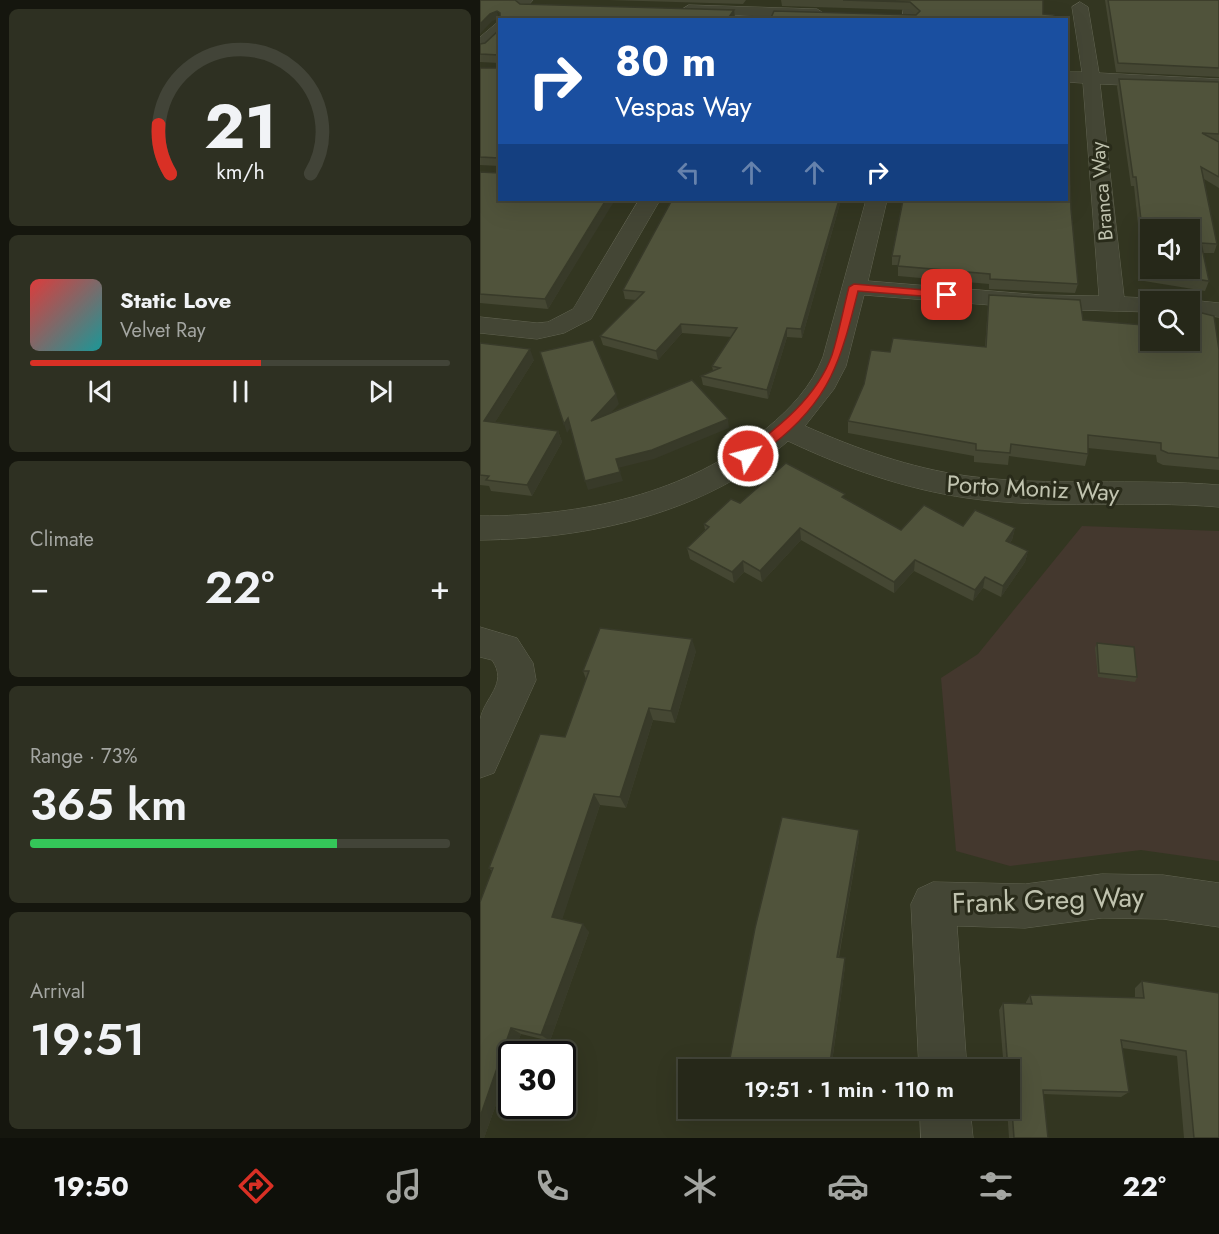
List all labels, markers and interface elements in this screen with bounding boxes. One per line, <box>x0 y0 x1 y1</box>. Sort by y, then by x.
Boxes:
text: 80 m <box>615 31 716 92</box>
icon: right <box>516 42 594 120</box>
text: 21 <box>204 82 276 172</box>
text: Vespas Way <box>615 87 752 126</box>
street label: Branca Way <box>1083 140 1121 242</box>
icon: left <box>672 156 705 189</box>
icon: ahead <box>735 156 768 189</box>
icon: ahead <box>798 156 831 189</box>
icon: right <box>861 156 894 189</box>
text: km/h <box>216 157 264 188</box>
map controls <box>1140 219 1200 351</box>
button: sound <box>1140 219 1200 279</box>
pin <box>921 269 972 320</box>
icon: arrive <box>930 278 963 311</box>
text: Static Love <box>120 284 231 316</box>
button: search <box>1140 291 1200 351</box>
text: Velvet Ray <box>120 316 206 345</box>
icon: previous <box>84 375 117 408</box>
icon: pause <box>224 375 257 408</box>
icon: next <box>364 375 397 408</box>
position arrow <box>716 424 780 488</box>
street label: Porto Moniz Way <box>946 466 1121 510</box>
text: Climate <box>30 525 94 554</box>
text: 22° <box>205 555 274 620</box>
text: − <box>30 564 49 611</box>
text: + <box>430 564 450 611</box>
text: Range · 73% <box>30 742 137 771</box>
text: 365 km <box>30 772 187 837</box>
street label: Frank Greg Way <box>951 876 1145 924</box>
text: Arrival <box>30 977 85 1006</box>
text: 19:51 <box>30 1007 145 1072</box>
speed limit sign: 30 <box>498 1041 576 1119</box>
text: 19:51 · 1 min · 110 m <box>744 1073 954 1105</box>
icon: directions <box>235 1165 277 1207</box>
icon: music <box>383 1165 425 1207</box>
icon: phone <box>531 1165 573 1207</box>
icon: climate <box>679 1165 721 1207</box>
icon: car <box>827 1165 869 1207</box>
icon: filters <box>975 1165 1017 1207</box>
text: 19:50 <box>53 1167 129 1206</box>
text: 22° <box>1123 1167 1166 1206</box>

